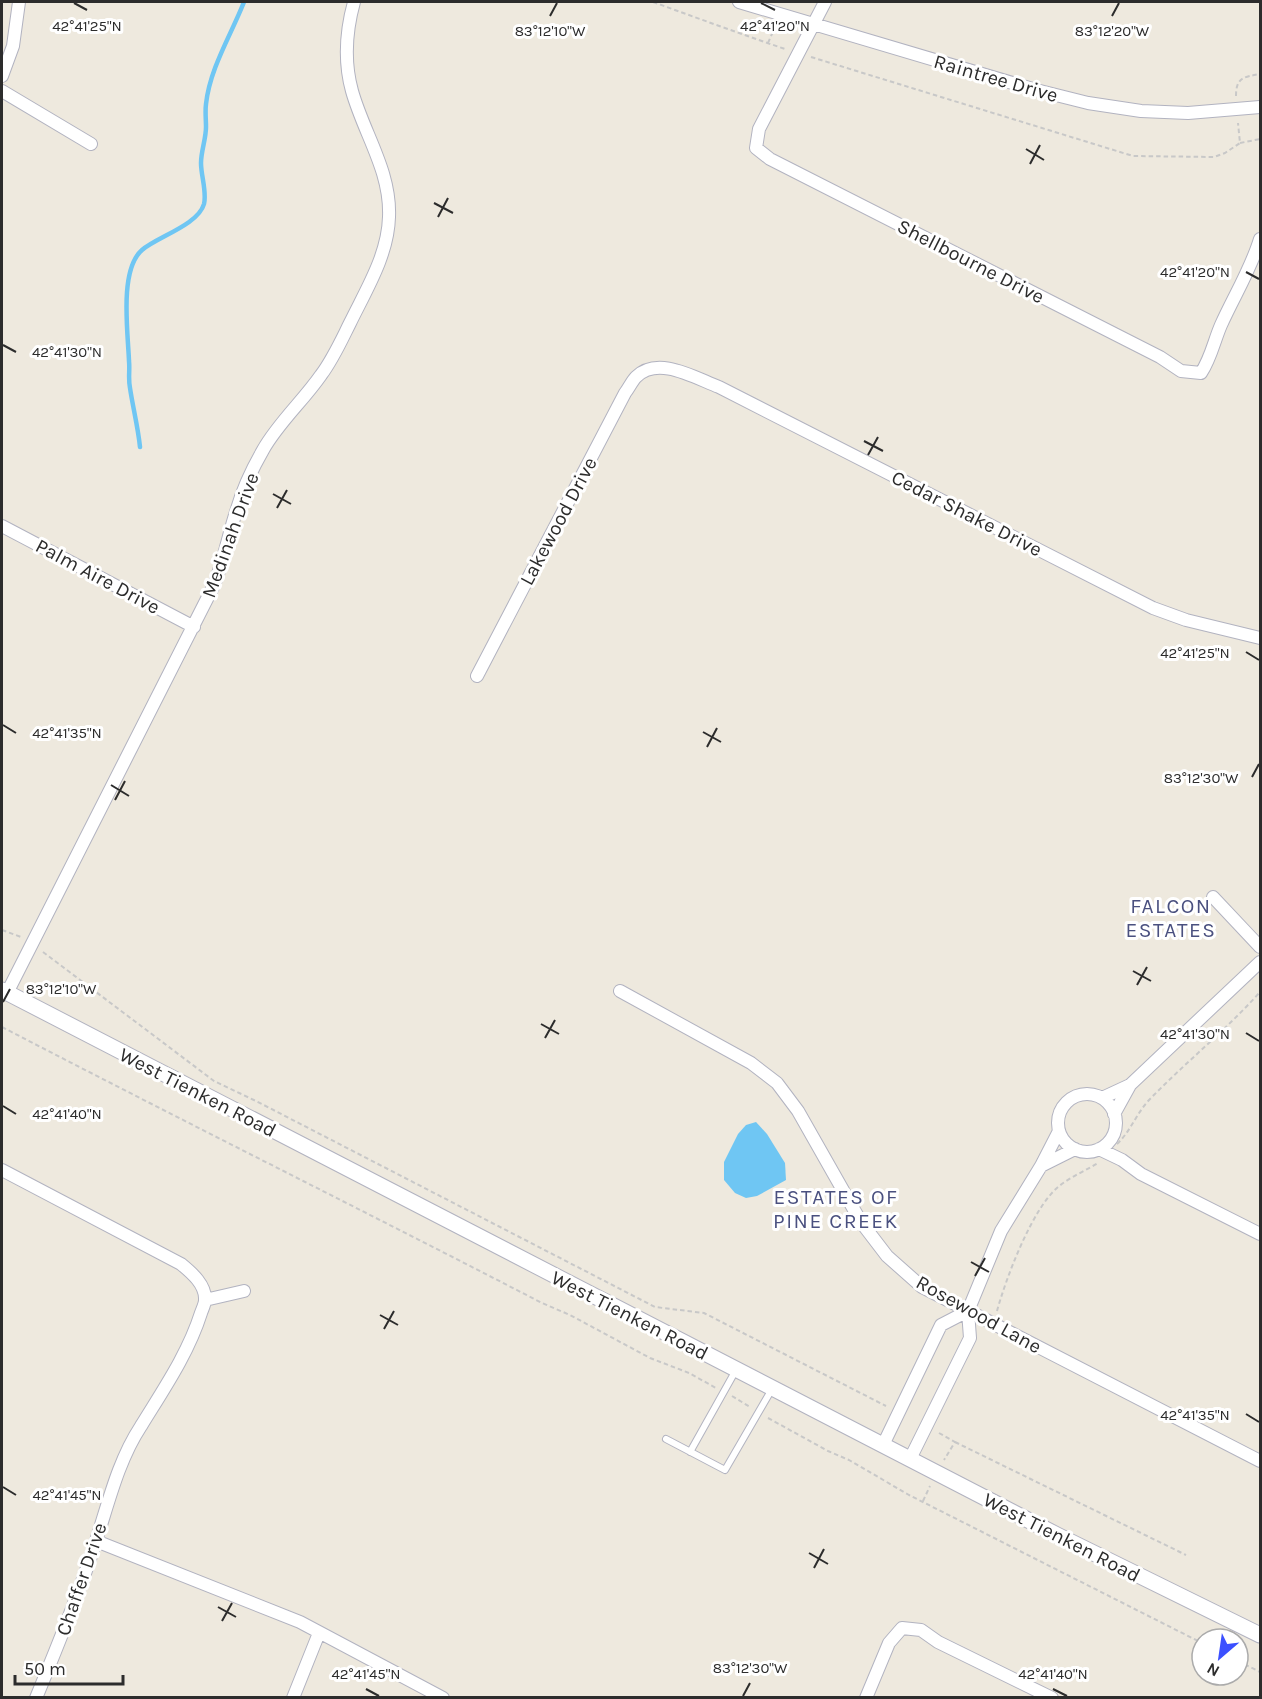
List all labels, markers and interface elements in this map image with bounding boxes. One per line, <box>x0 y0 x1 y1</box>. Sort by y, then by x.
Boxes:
text: 42°41'25"N <box>52 17 122 35</box>
text: 42°41'20"N <box>740 17 810 35</box>
text: 83°12'10"W <box>515 22 586 40</box>
text: 83°12'20"W <box>1075 22 1150 40</box>
street label: Raintree Drive <box>931 50 1061 107</box>
street label: Shellbourne Drive <box>894 215 1048 308</box>
text: 42°41'20"N <box>1160 263 1230 281</box>
text: 42°41'30"N <box>32 343 102 361</box>
street label: Lakewood Drive <box>515 453 602 589</box>
street label: Cedar Shake Drive <box>888 466 1046 561</box>
street label: Medinah Drive <box>197 469 264 601</box>
street label: Palm Aire Drive <box>32 534 164 619</box>
text: 42°41'25"N <box>1160 644 1230 662</box>
text: 42°41'35"N <box>32 724 102 742</box>
text: 83°12'30"W <box>1164 769 1239 787</box>
district label: FALCON ESTATES <box>1126 894 1216 942</box>
text: 83°12'10"W <box>26 980 97 998</box>
text: 42°41'30"N <box>1160 1025 1230 1043</box>
street label: West Tienken Road <box>115 1043 280 1142</box>
text: 42°41'40"N <box>32 1105 102 1123</box>
district label: ESTATES OF PINE CREEK <box>773 1185 899 1233</box>
street label: West Tienken Road <box>547 1266 712 1365</box>
street label: Rosewood Lane <box>912 1271 1045 1358</box>
text: 42°41'35"N <box>1160 1406 1230 1424</box>
text: 42°41'45"N <box>32 1486 102 1504</box>
street label: West Tienken Road <box>979 1488 1144 1587</box>
street label: Chaffer Drive <box>51 1520 112 1639</box>
north arrow <box>1190 1627 1250 1687</box>
scale bar <box>15 1648 123 1686</box>
text: 50 m <box>24 1658 66 1680</box>
text: 83°12'30"W <box>713 1659 788 1677</box>
text: N <box>1203 1659 1223 1681</box>
text: 42°41'45"N <box>331 1665 401 1683</box>
text: 42°41'40"N <box>1018 1665 1088 1683</box>

